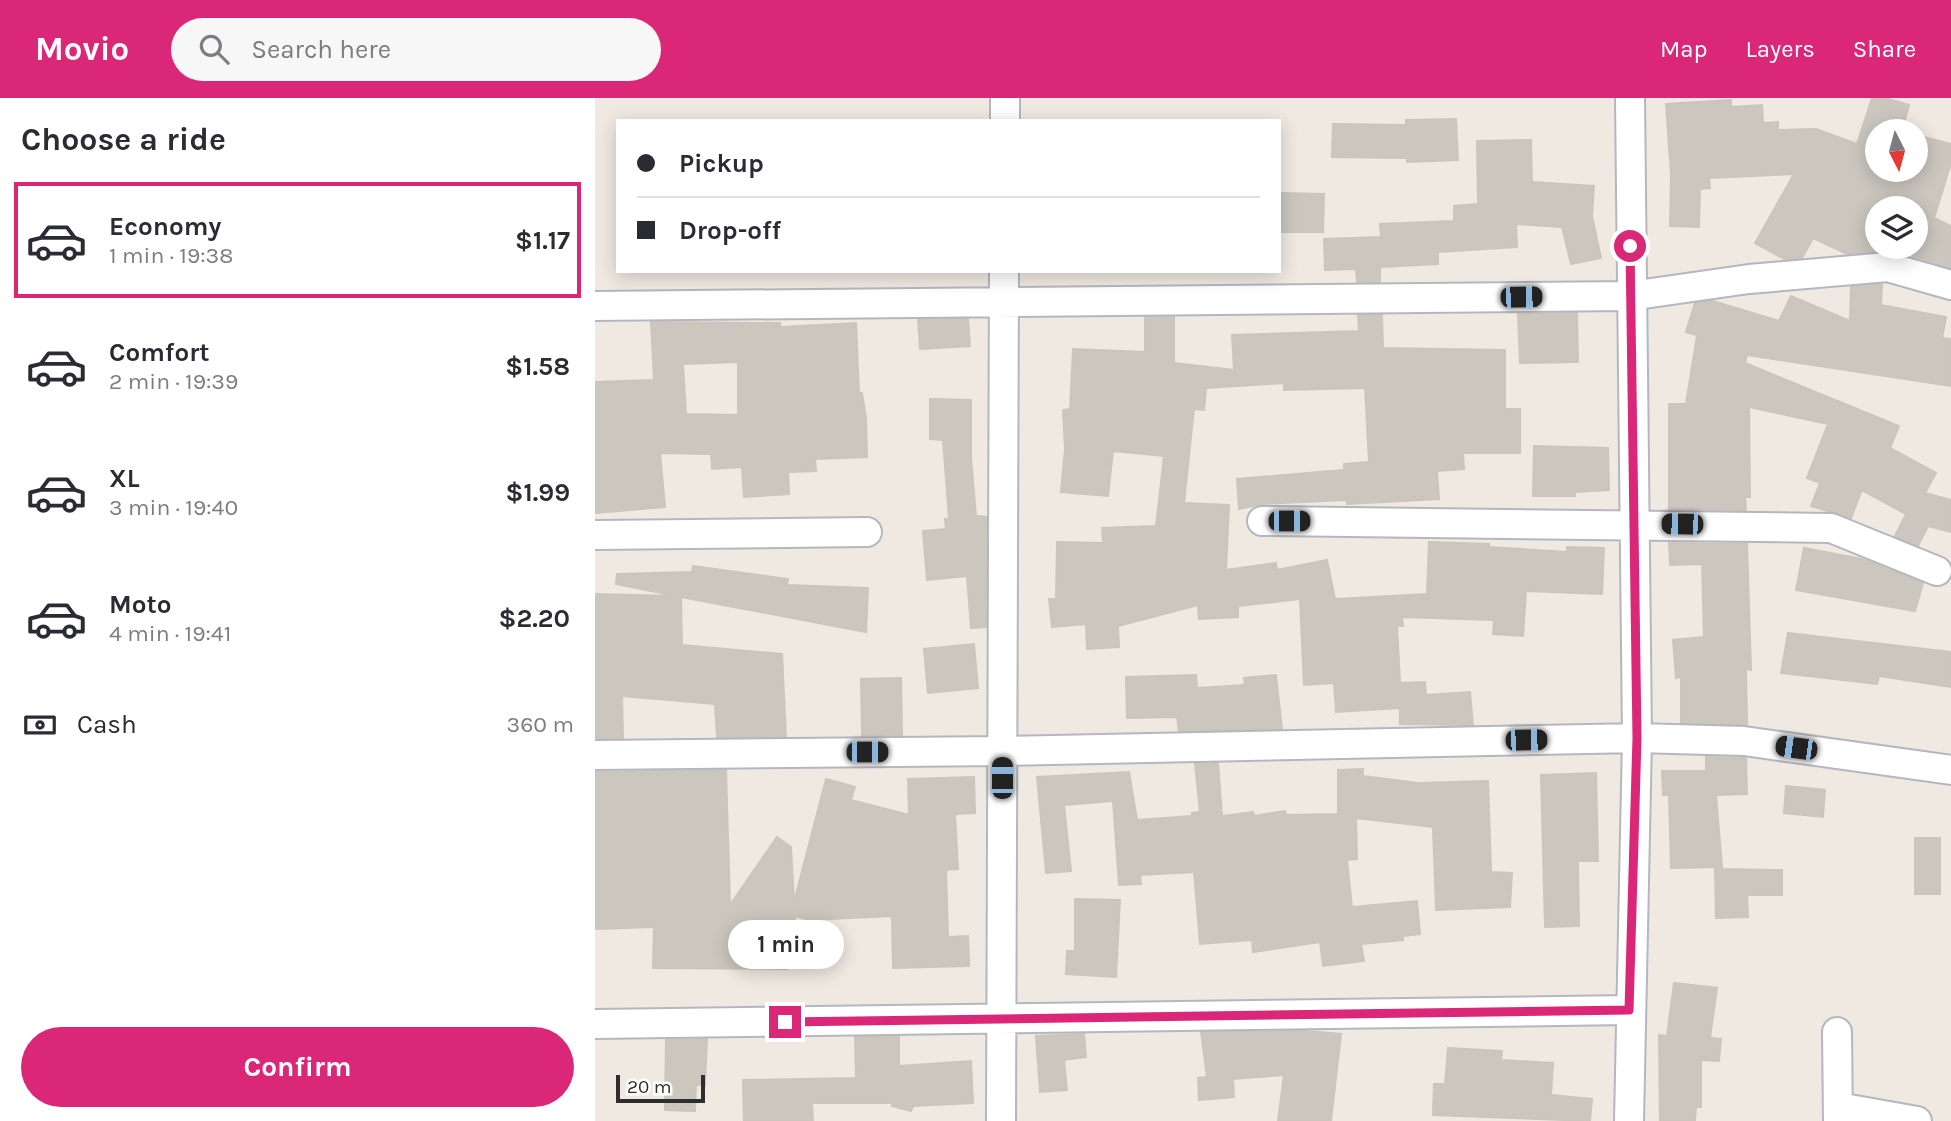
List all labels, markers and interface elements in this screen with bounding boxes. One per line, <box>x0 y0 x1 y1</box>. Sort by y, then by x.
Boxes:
search box <box>171 18 661 81</box>
text: Movio <box>35 30 129 68</box>
icon: search <box>195 30 233 68</box>
text: Search here <box>251 34 391 65</box>
text: Map <box>1660 35 1708 63</box>
text: Layers <box>1746 35 1815 63</box>
text: Share <box>1853 35 1916 63</box>
north arrow <box>1865 119 1929 182</box>
map controls <box>1865 119 1928 259</box>
text: Choose a ride <box>21 121 226 158</box>
text: Pickup <box>679 148 764 179</box>
button: layers <box>1865 196 1928 259</box>
icon: car <box>25 209 88 272</box>
text: Economy <box>109 211 221 242</box>
text: Drop-off <box>679 215 781 246</box>
text: $1.17 <box>515 225 570 256</box>
route start <box>1614 230 1646 262</box>
text: 1 min · 19:38 <box>109 242 233 269</box>
car <box>1500 286 1543 308</box>
icon: car <box>25 335 88 398</box>
text: Comfort <box>109 337 210 368</box>
text: $1.58 <box>505 351 570 382</box>
text: 2 min · 19:39 <box>109 368 238 395</box>
icon: car <box>25 461 88 524</box>
text: XL <box>109 463 140 494</box>
text: $1.99 <box>506 477 570 508</box>
text: 3 min · 19:40 <box>109 494 238 521</box>
car <box>1269 511 1311 532</box>
car <box>1661 513 1704 535</box>
icon: car <box>25 587 88 650</box>
text: Moto <box>109 589 171 620</box>
text: $2.20 <box>499 603 570 634</box>
text: 4 min · 19:41 <box>109 620 231 647</box>
icon: cash <box>21 706 59 744</box>
text: Cash <box>77 709 137 740</box>
text: 360 m <box>507 711 574 738</box>
car <box>1505 729 1548 751</box>
car <box>1774 735 1819 761</box>
car <box>847 742 889 763</box>
car <box>992 757 1013 799</box>
callout: 1 min <box>727 920 843 970</box>
text: 1 min <box>757 931 815 958</box>
route end <box>769 1006 801 1038</box>
button: Confirm <box>21 1027 574 1107</box>
scale bar <box>616 1072 705 1104</box>
text: 20 m <box>627 1076 672 1098</box>

